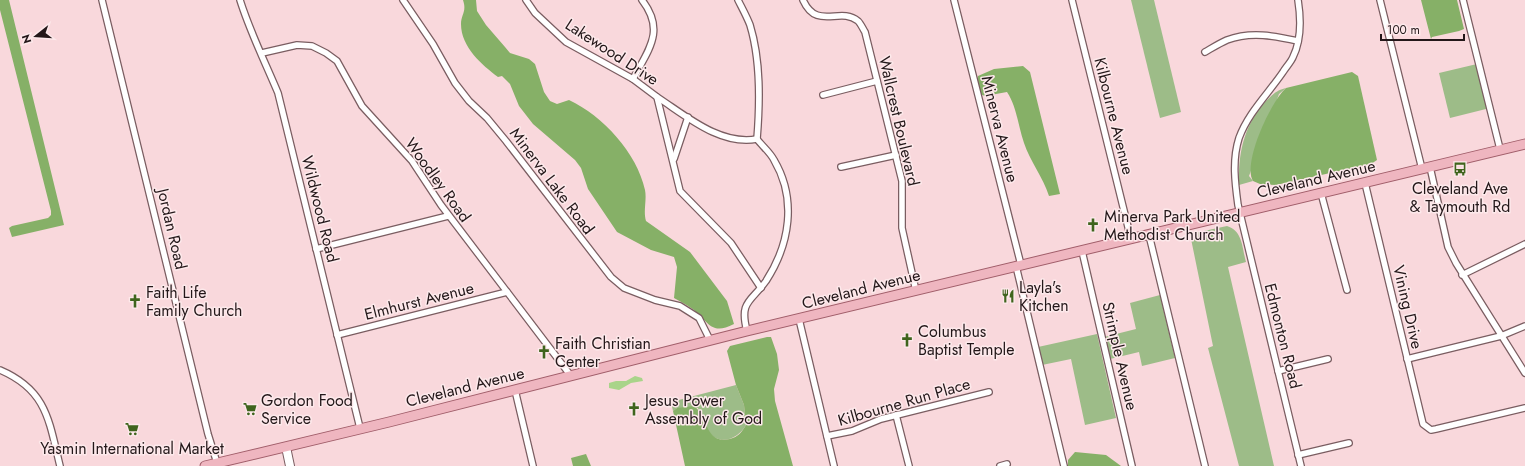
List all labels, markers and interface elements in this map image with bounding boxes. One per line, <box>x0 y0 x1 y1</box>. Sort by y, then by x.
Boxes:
street label: Lakewood Drive <box>561 13 663 91</box>
north arrow <box>16 16 56 56</box>
scale bar <box>1381 16 1464 42</box>
text: 100 m <box>1387 21 1420 39</box>
text: N <box>18 32 35 45</box>
street label: Wallcrest Boulevard <box>873 54 925 188</box>
street label: Kilbourne Avenue <box>1088 55 1140 177</box>
street label: Minerva Avenue <box>976 73 1024 185</box>
street label: Minerva Lake Road <box>504 123 600 239</box>
street label: Woodley Road <box>400 133 476 227</box>
street label: Wildwood Road <box>296 153 344 265</box>
street label: Cleveland Avenue <box>1254 154 1378 204</box>
bus stop icon: Cleveland Ave & Taymouth Rd <box>1452 161 1468 177</box>
place label: Cleveland Ave & Taymouth Rd <box>1410 177 1510 218</box>
street label: Jordan Road <box>151 184 192 272</box>
place label: Minerva Park United Methodist Church <box>1104 205 1240 246</box>
church icon: Minerva Park United Methodist Church <box>1085 217 1101 233</box>
street label: Cleveland Avenue <box>799 263 923 315</box>
street label: Vining Drive <box>1387 263 1429 351</box>
street label: Elmhurst Avenue <box>362 276 476 326</box>
place label: Layla's Kitchen <box>1019 276 1069 317</box>
place label: Faith Life Family Church <box>146 281 242 322</box>
street label: Edmonton Road <box>1259 281 1307 391</box>
restaurant icon: Layla's Kitchen <box>1000 288 1016 304</box>
church icon: Faith Life Family Church <box>127 293 143 309</box>
street label: Strimple Avenue <box>1096 300 1144 412</box>
place label: Columbus Baptist Temple <box>918 320 1014 361</box>
place label: Faith Christian Center <box>555 332 651 373</box>
church icon: Columbus Baptist Temple <box>899 332 915 348</box>
church icon: Faith Christian Center <box>536 344 552 360</box>
street label: Cleveland Avenue <box>403 361 527 413</box>
street label: Kilbourne Run Place <box>835 372 973 432</box>
place label: Gordon Food Service <box>261 389 353 430</box>
place label: Jesus Power Assembly of God <box>643 389 762 430</box>
supermarket icon: Gordon Food Service <box>242 401 258 417</box>
church icon: Jesus Power Assembly of God <box>626 401 642 417</box>
supermarket icon: Yasmin International Market <box>124 421 140 437</box>
place label: Yasmin International Market <box>40 437 224 460</box>

